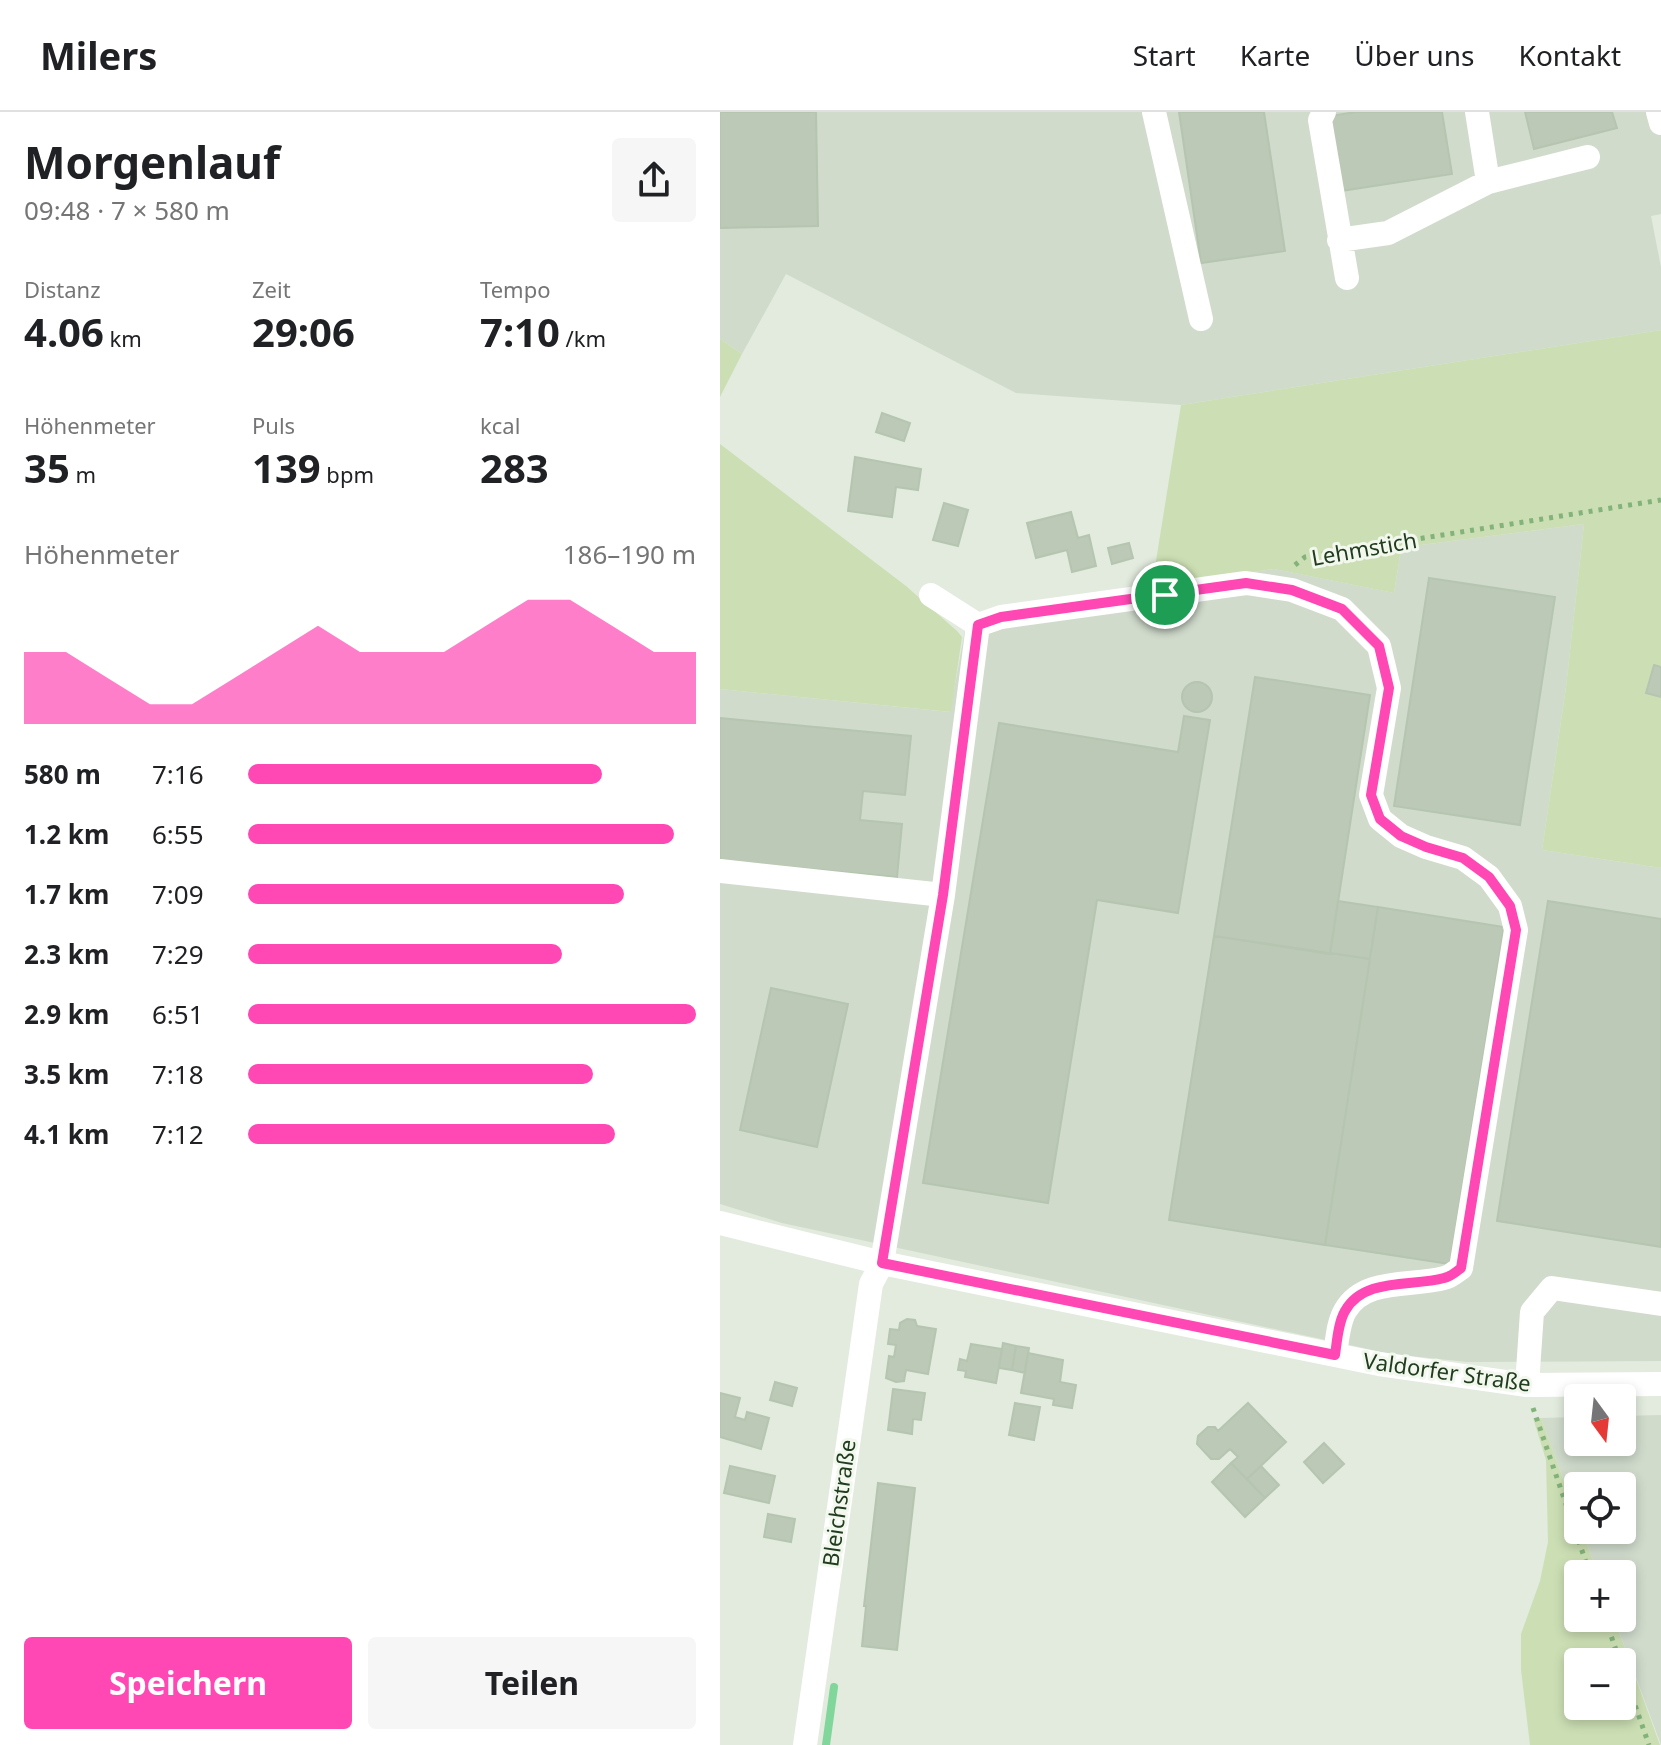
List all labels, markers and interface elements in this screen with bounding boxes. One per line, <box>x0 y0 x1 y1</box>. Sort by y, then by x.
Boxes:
text: Milers <box>40 29 157 81</box>
text: Start <box>1133 36 1196 74</box>
text: Karte <box>1240 36 1310 74</box>
text: Über uns <box>1354 36 1475 74</box>
text: Kontakt <box>1519 36 1621 74</box>
text: Morgenlauf <box>24 132 280 192</box>
button: share <box>612 138 696 222</box>
text: 09:48 · 7 × 580 m <box>24 192 230 228</box>
text: Distanz <box>24 274 101 304</box>
text: Zeit <box>252 274 291 304</box>
text: Tempo <box>480 274 551 304</box>
text: 4.06 <box>24 304 104 359</box>
text: 29:06 <box>252 304 355 359</box>
text: 7:10 <box>480 304 560 359</box>
text: km <box>104 323 142 353</box>
text: /km <box>560 323 606 353</box>
text: Höhenmeter <box>24 410 156 440</box>
text: Puls <box>252 410 295 440</box>
text: kcal <box>480 410 520 440</box>
text: 35 <box>24 440 70 495</box>
text: 139 <box>252 440 321 495</box>
text: 283 <box>480 440 549 495</box>
text: m <box>70 459 96 489</box>
text: bpm <box>321 459 374 489</box>
street label: Lehmstich <box>1309 524 1419 572</box>
text: Höhenmeter <box>24 536 180 572</box>
text: 186–190 m <box>563 536 696 572</box>
pin <box>1131 561 1199 629</box>
icon: arrive <box>1143 573 1187 617</box>
text: 580 m <box>24 756 101 792</box>
text: 7:16 <box>152 756 204 792</box>
text: 1.2 km <box>24 816 109 852</box>
text: 6:55 <box>152 816 204 852</box>
text: 1.7 km <box>24 876 109 912</box>
text: 7:09 <box>152 876 204 912</box>
text: 2.3 km <box>24 936 109 972</box>
text: 7:29 <box>152 936 204 972</box>
text: 2.9 km <box>24 996 109 1032</box>
text: 6:51 <box>152 996 204 1032</box>
text: 3.5 km <box>24 1056 109 1092</box>
text: 7:18 <box>152 1056 204 1092</box>
text: 4.1 km <box>24 1116 109 1152</box>
text: 7:12 <box>152 1116 204 1152</box>
street label: Valdorfer Straße <box>1361 1344 1533 1398</box>
north arrow <box>1564 1384 1636 1456</box>
map controls <box>1564 1384 1636 1720</box>
street label: Bleichstraße <box>814 1437 862 1568</box>
button: locate <box>1564 1472 1636 1544</box>
button: + <box>1564 1560 1636 1632</box>
button: Speichern <box>24 1637 352 1729</box>
button: Teilen <box>368 1637 696 1729</box>
button: − <box>1564 1648 1636 1720</box>

